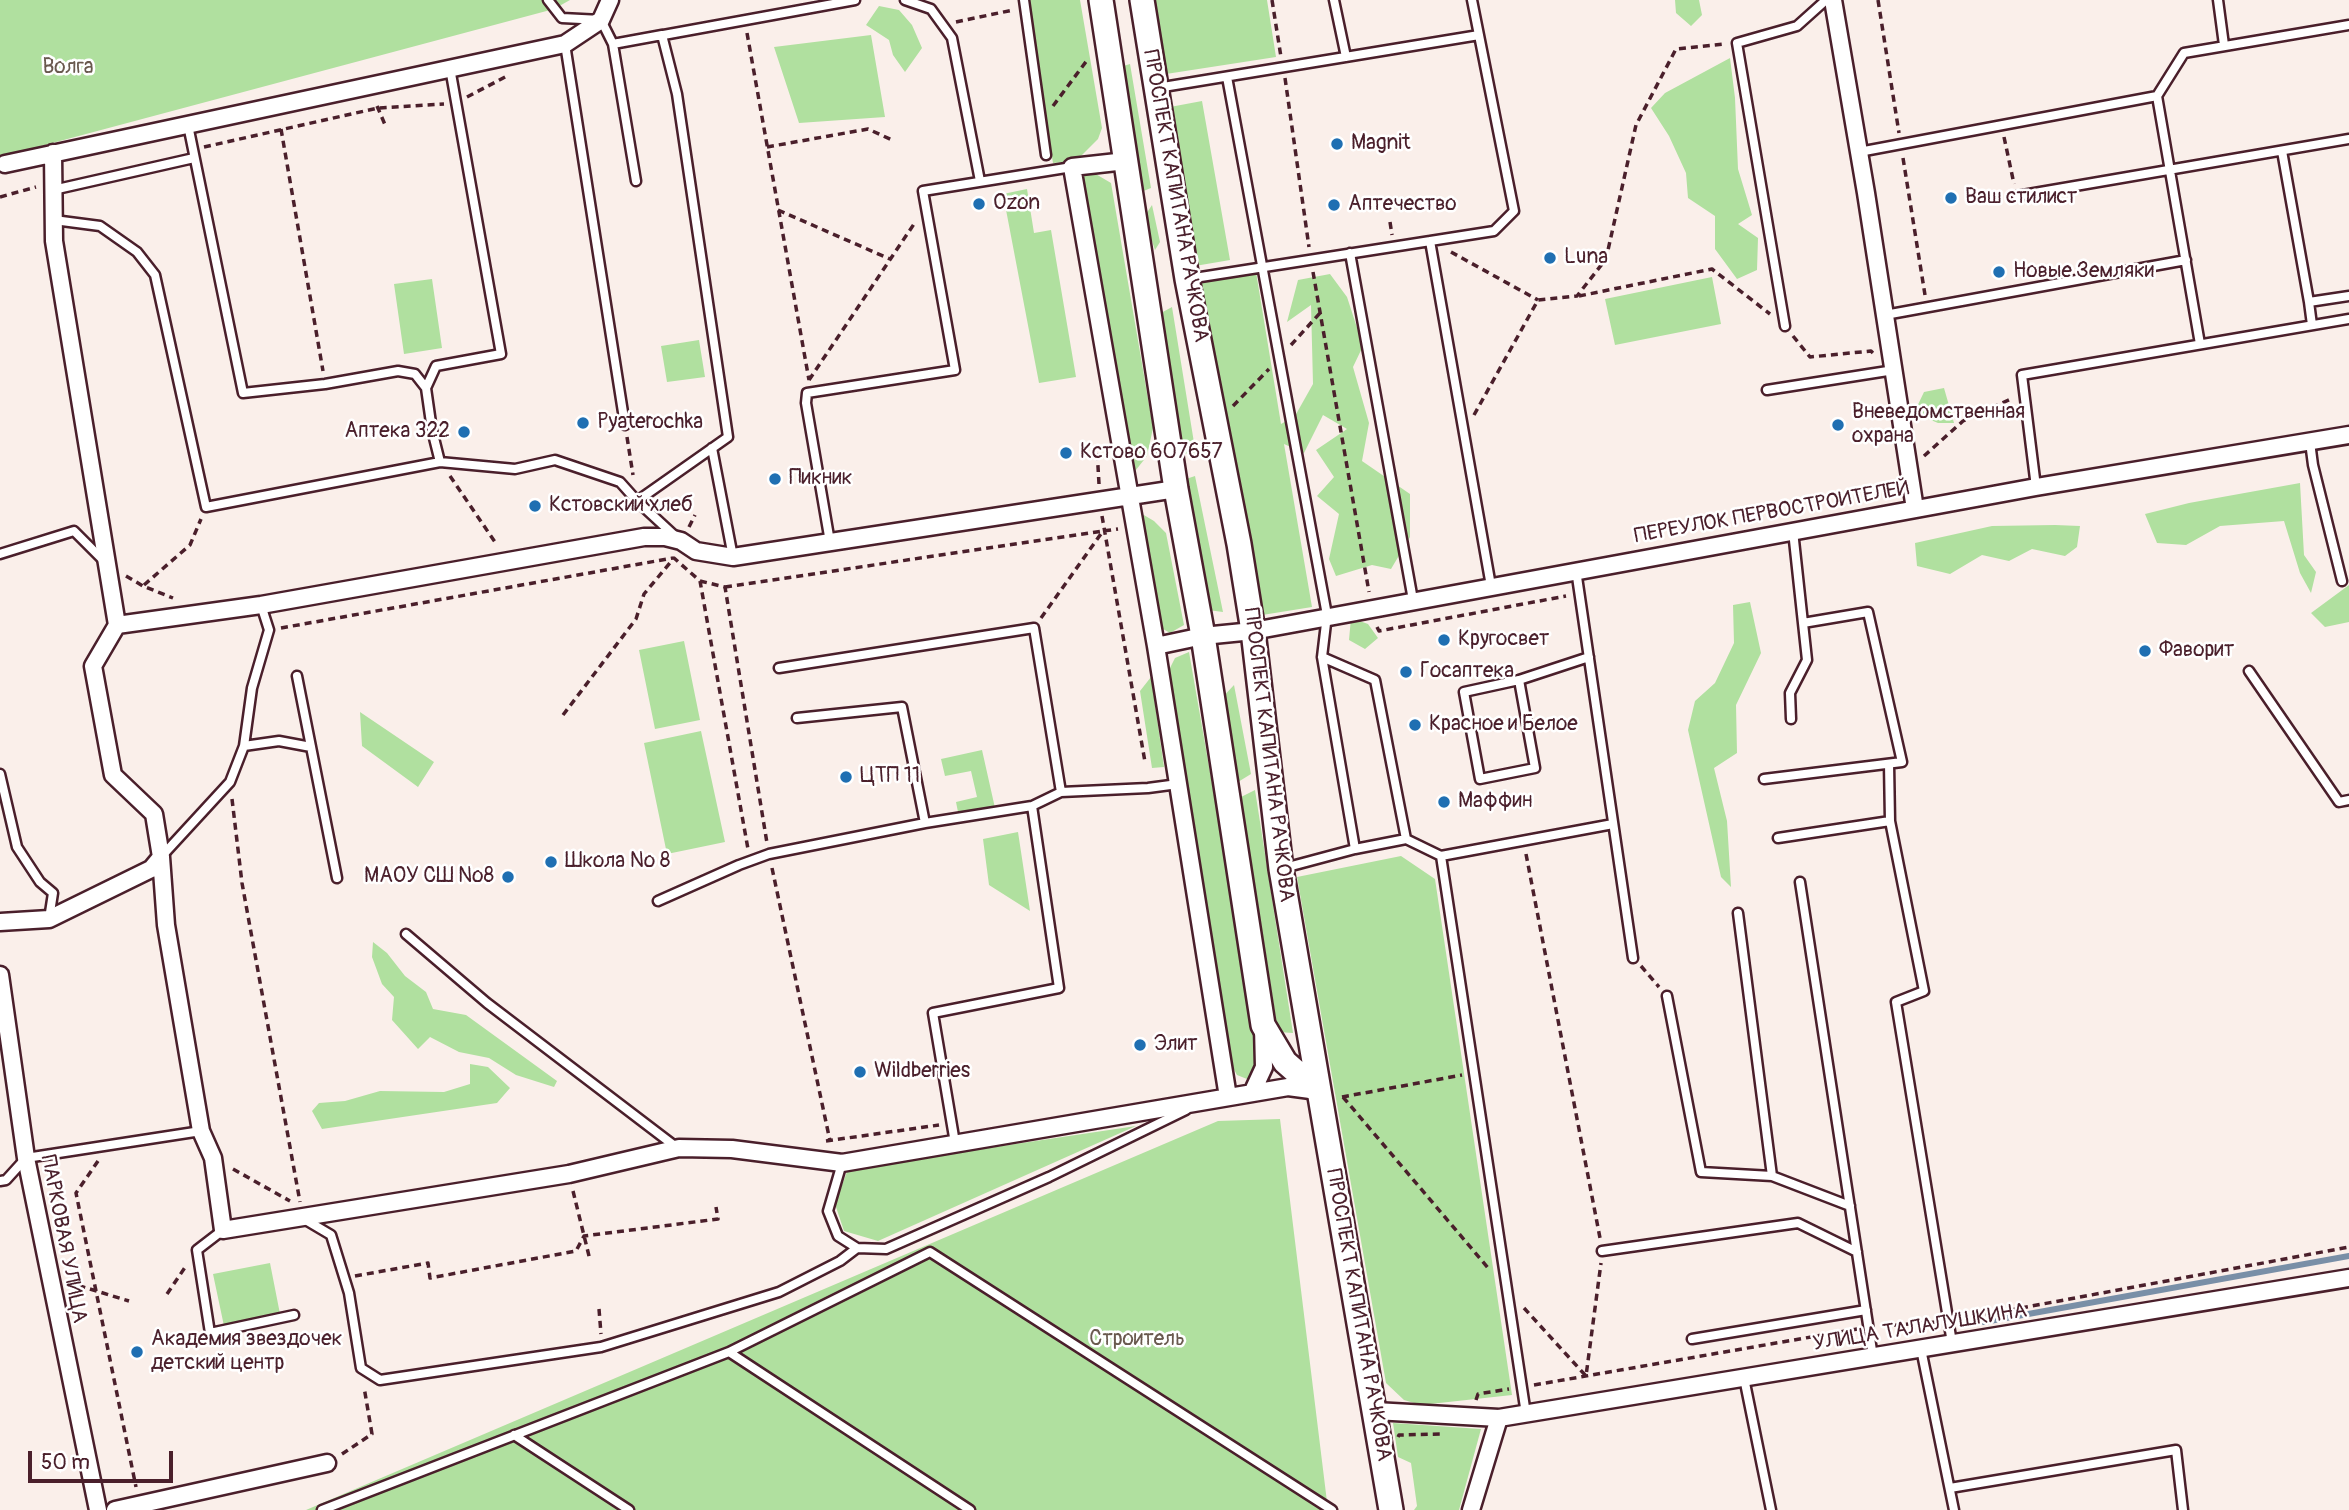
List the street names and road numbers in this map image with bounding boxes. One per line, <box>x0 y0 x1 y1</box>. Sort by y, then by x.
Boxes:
street label: ПРОСПЕКТ КАПИТАНА РАЧКОВА <box>1137 48 1213 344</box>
street label: ПЕРЕУЛОК ПЕРВОСТРОИТЕЛЕЙ <box>1632 476 1912 550</box>
street label: ПРОСПЕКТ КАПИТАНА РАЧКОВА <box>1237 606 1299 904</box>
street label: ПАРКОВАЯ УЛИЦА <box>34 1153 92 1325</box>
street label: ПРОСПЕКТ КАПИТАНА РАЧКОВА <box>1320 1167 1396 1463</box>
street label: УЛИЦА ТАЛАЛУШКИНА <box>1811 1299 2029 1357</box>

